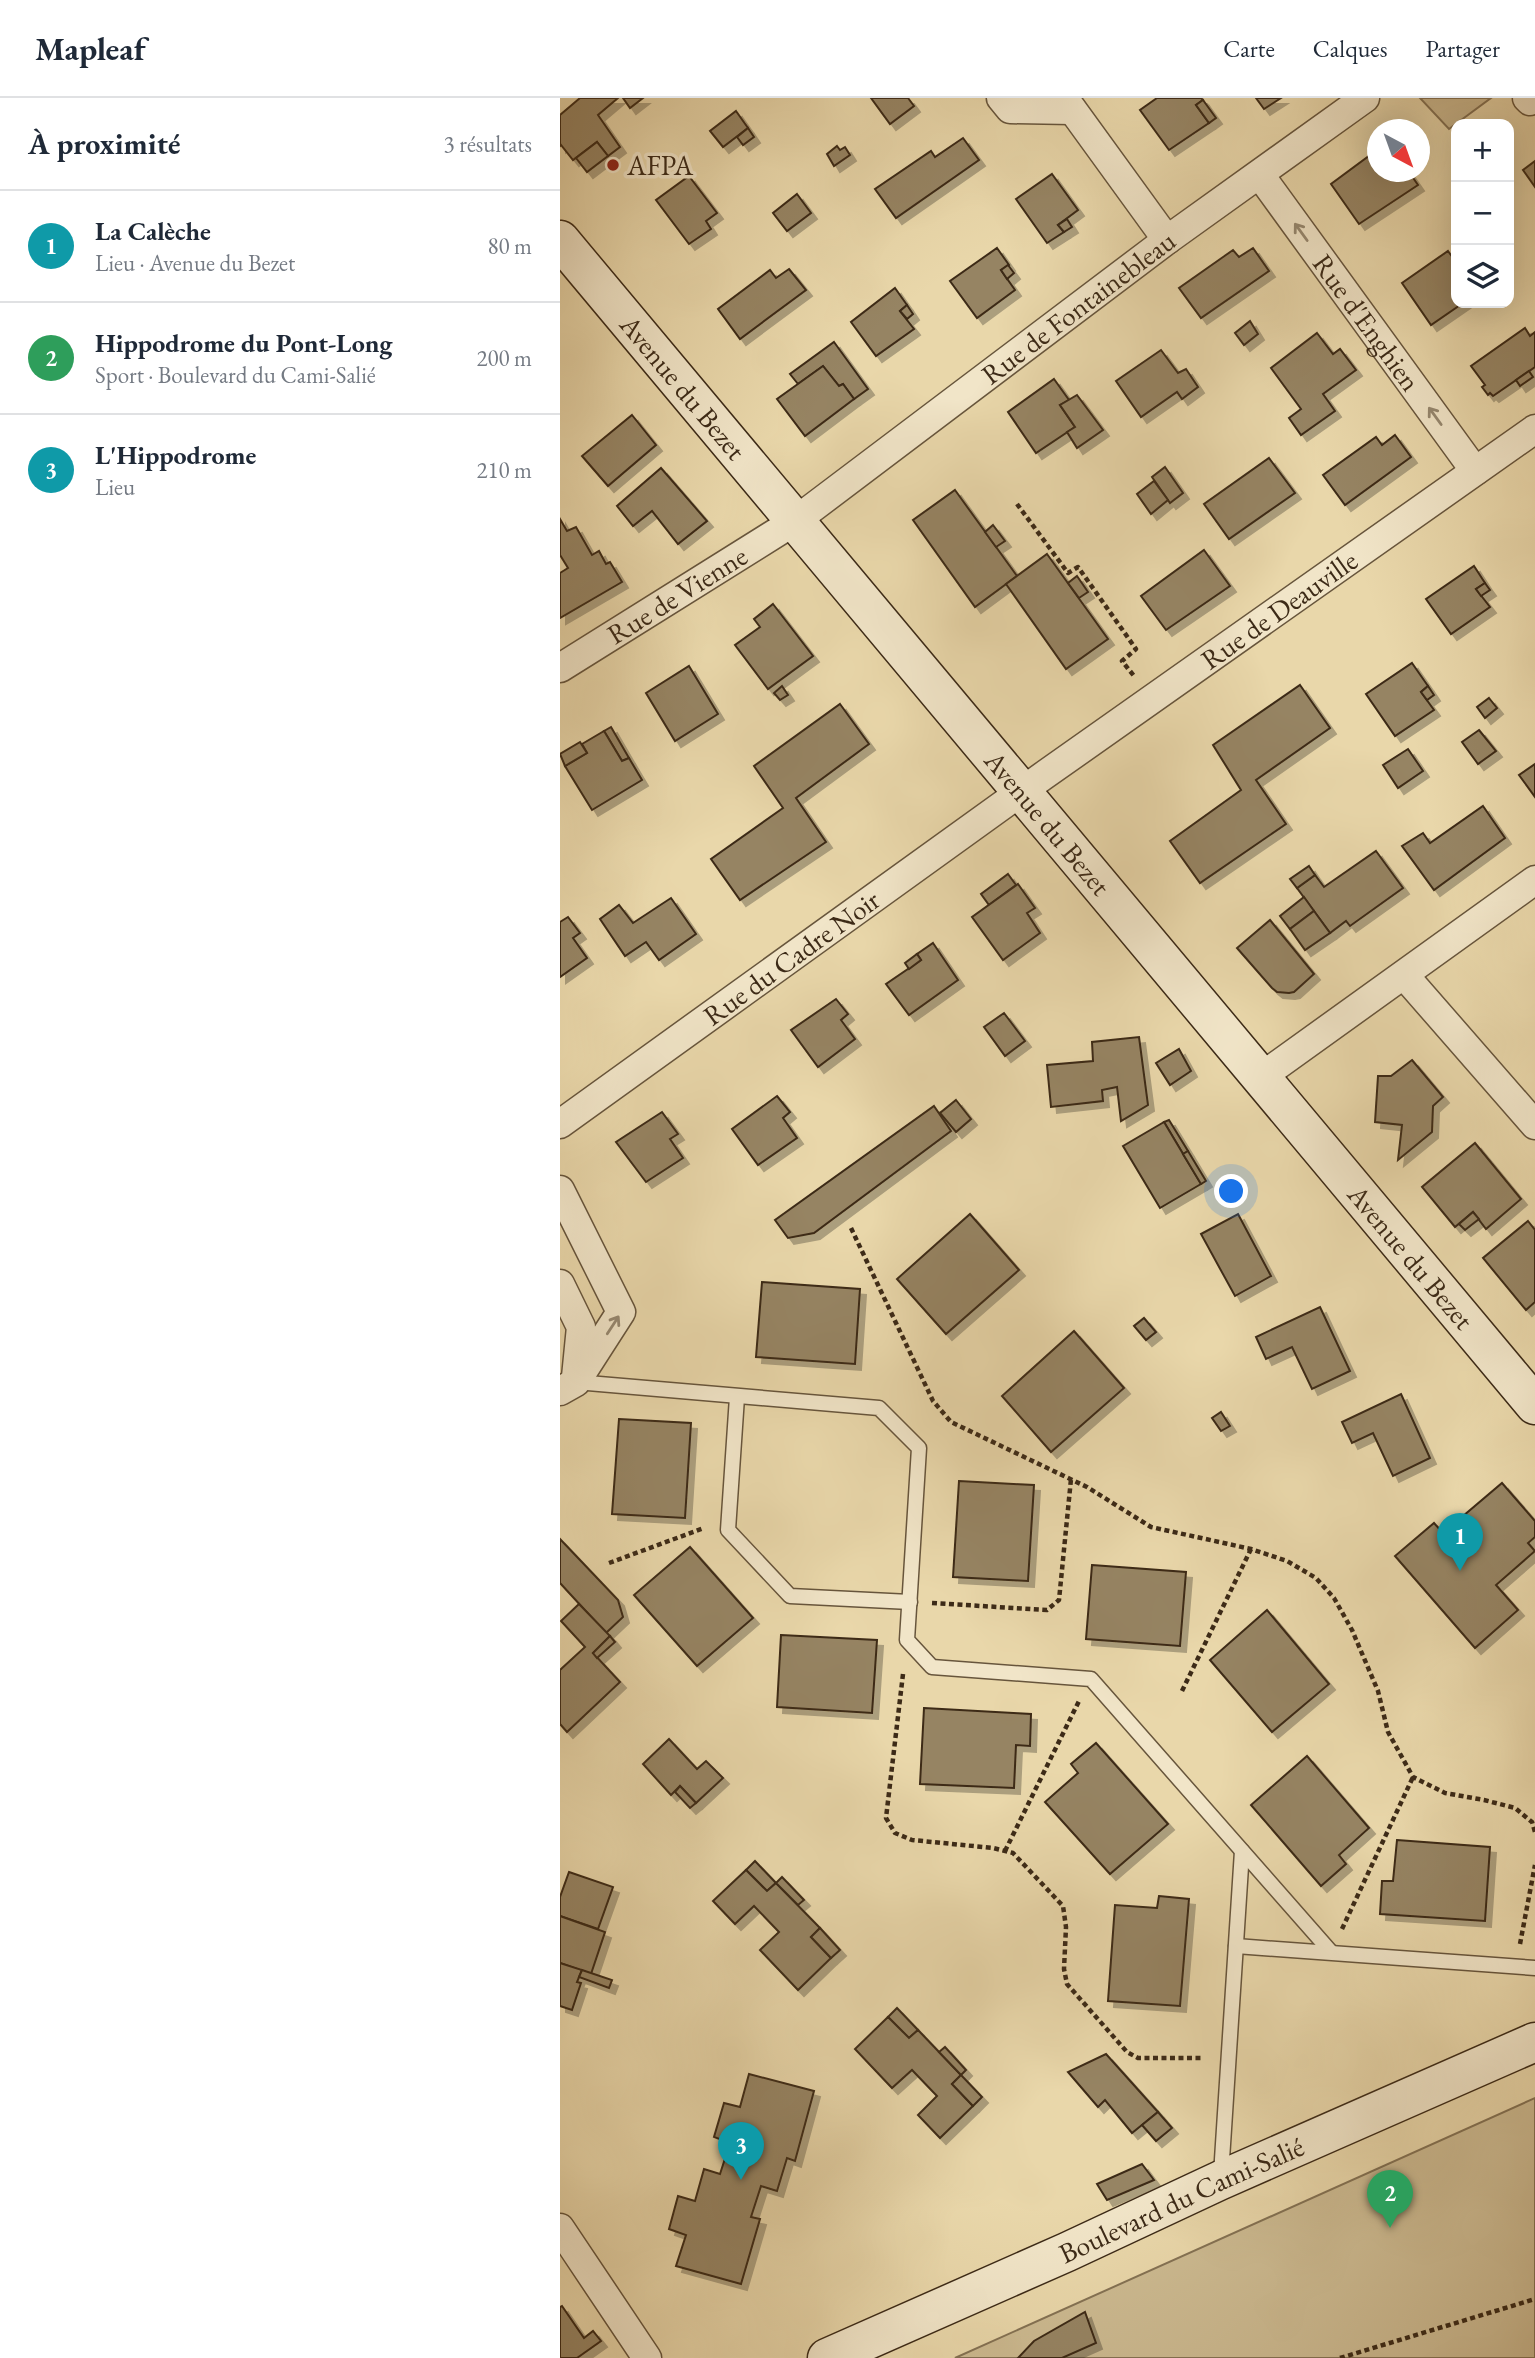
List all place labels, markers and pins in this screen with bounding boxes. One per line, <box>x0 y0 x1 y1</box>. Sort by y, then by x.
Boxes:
place label: AFPA <box>626 147 694 183</box>
marker: AFPA <box>605 157 621 173</box>
pin: 1 <box>1437 1513 1483 1571</box>
pin: 3 <box>718 2122 764 2180</box>
pin: 2 <box>1367 2170 1413 2228</box>

